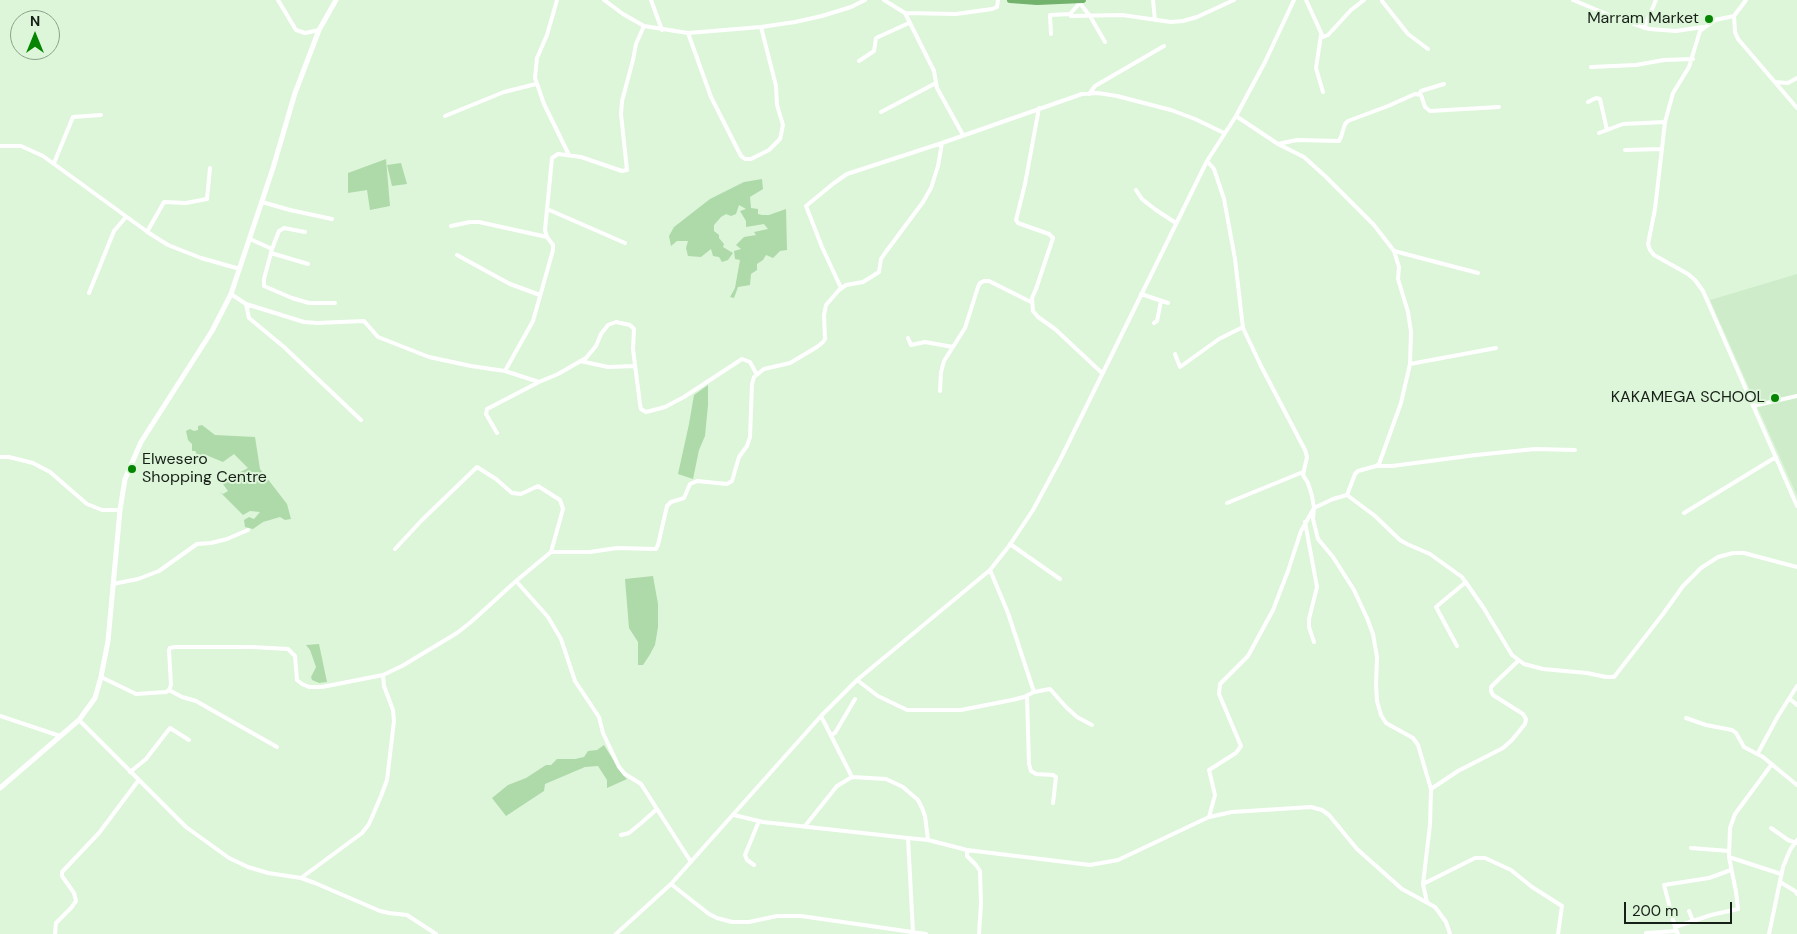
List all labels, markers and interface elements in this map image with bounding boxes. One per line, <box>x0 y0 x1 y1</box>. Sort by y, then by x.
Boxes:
place label: Marram Market <box>1587 9 1699 29</box>
north arrow <box>10 10 60 60</box>
text: N <box>30 12 40 30</box>
marker: Marram Market <box>1703 13 1715 25</box>
place label: KAKAMEGA SCHOOL <box>1611 388 1765 408</box>
marker: KAKAMEGA SCHOOL <box>1769 392 1781 404</box>
place label: Elwesero Shopping Centre <box>142 450 267 488</box>
marker: Elwesero Shopping Centre <box>126 463 138 475</box>
scale bar <box>1627 892 1734 924</box>
text: 200 m <box>1632 901 1678 921</box>

